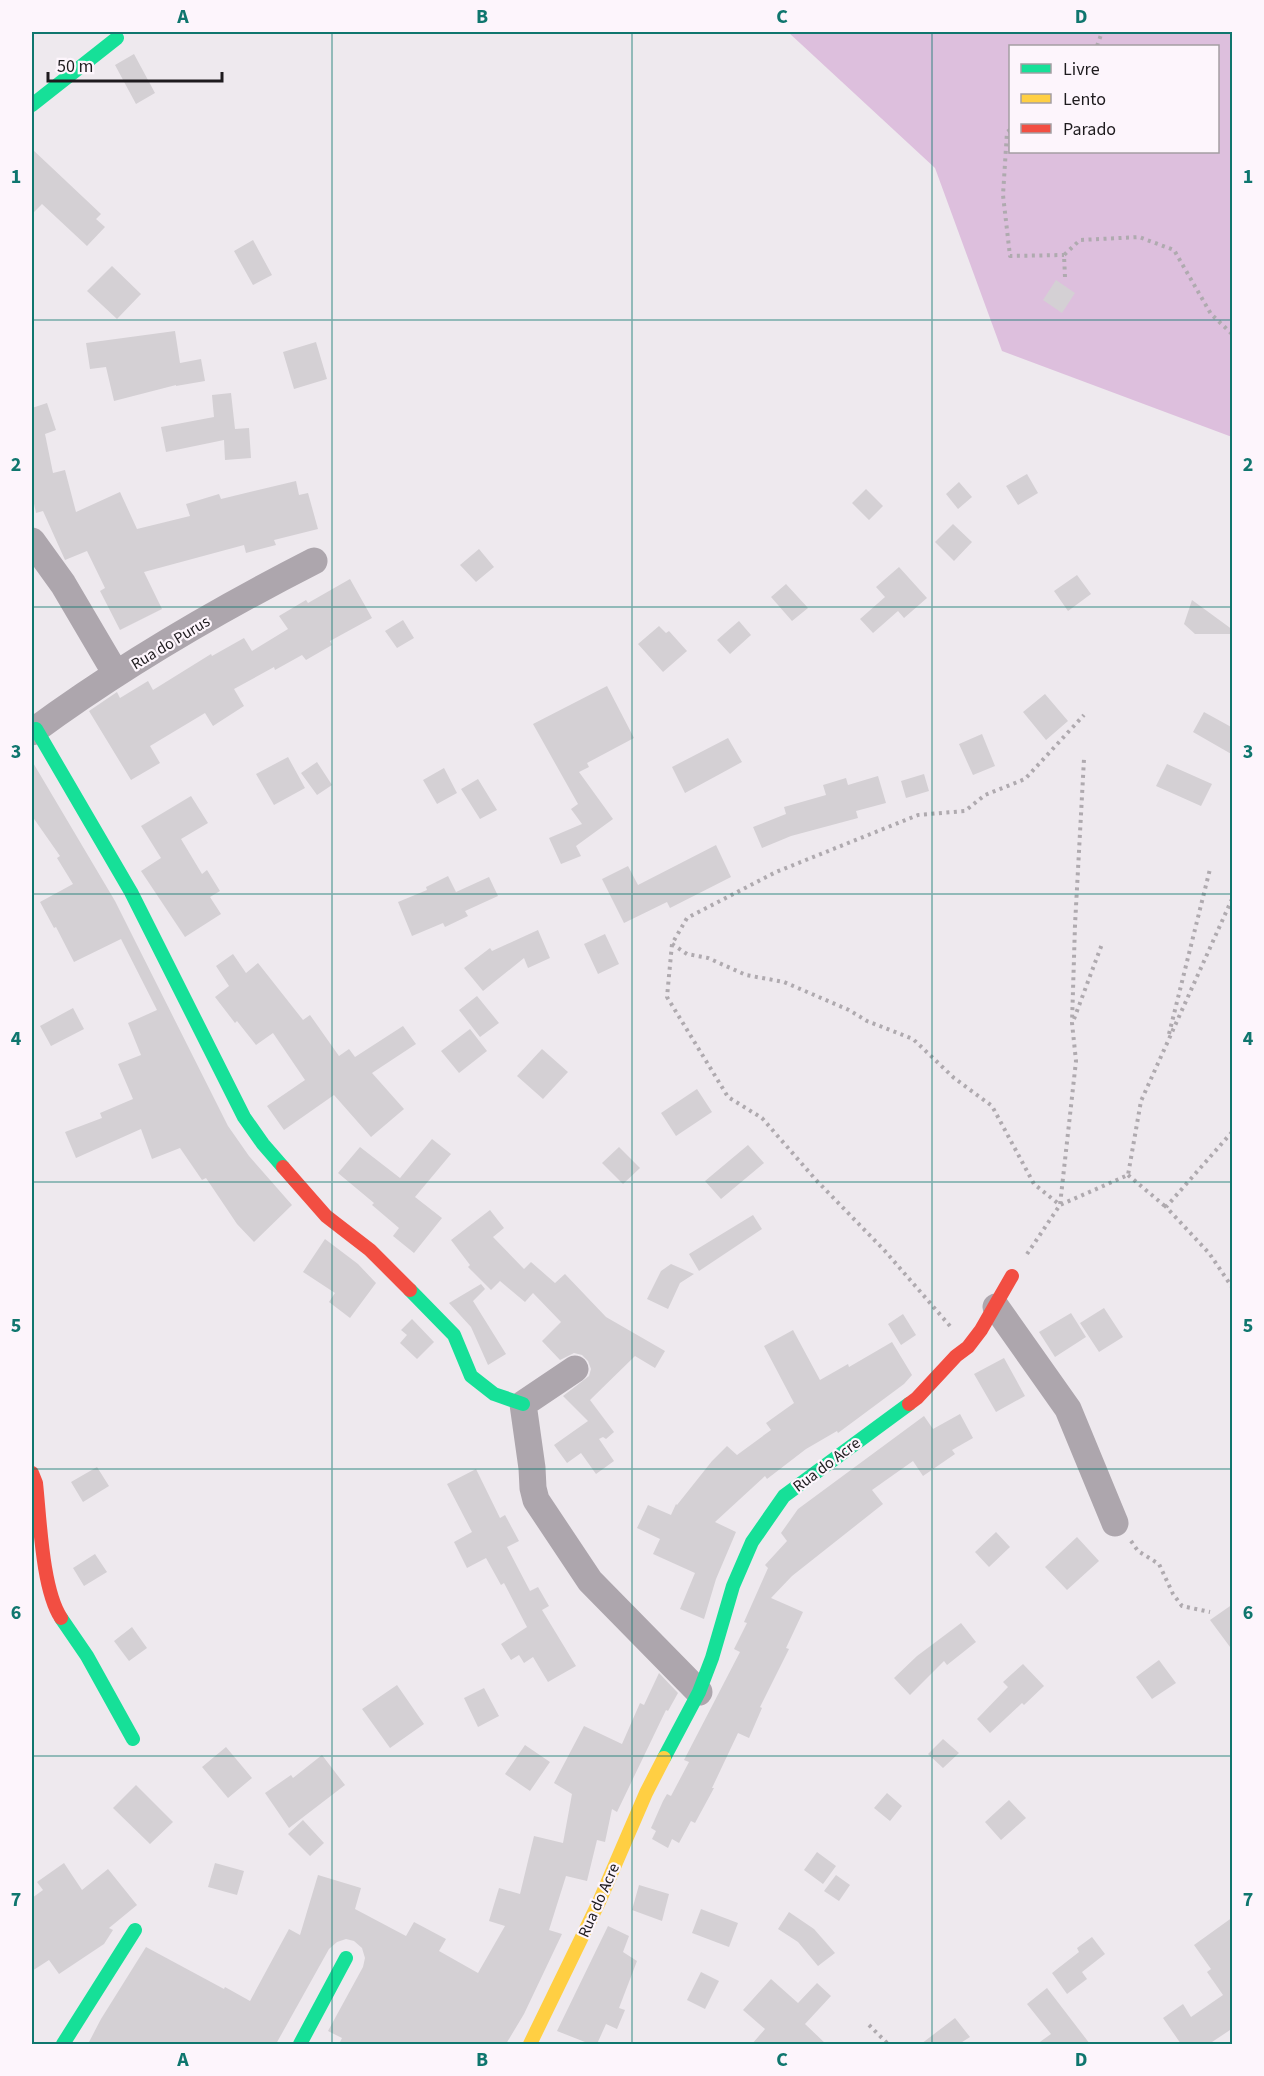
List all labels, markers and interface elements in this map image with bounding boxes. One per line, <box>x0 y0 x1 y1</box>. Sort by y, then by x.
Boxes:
text: A <box>176 3 189 31</box>
text: B <box>476 3 488 31</box>
text: C <box>776 3 788 31</box>
text: D <box>1075 3 1087 31</box>
scale bar <box>48 45 222 83</box>
legend <box>1009 45 1219 153</box>
text: 50 m <box>57 54 93 79</box>
text: Livre <box>1063 57 1100 82</box>
text: Lento <box>1063 87 1106 112</box>
text: Parado <box>1063 117 1116 142</box>
text: 1 <box>11 163 21 191</box>
text: 1 <box>1243 163 1253 191</box>
text: 2 <box>11 451 21 479</box>
text: 2 <box>1243 451 1253 479</box>
street label: Rua do Purus <box>127 610 214 675</box>
text: 3 <box>11 738 21 766</box>
text: 3 <box>1243 738 1253 766</box>
text: 4 <box>11 1025 22 1053</box>
text: 4 <box>1243 1025 1254 1053</box>
text: 5 <box>11 1312 21 1340</box>
text: 5 <box>1243 1312 1253 1340</box>
street label: Rua do Acre <box>788 1432 865 1497</box>
text: 6 <box>11 1599 21 1627</box>
text: 6 <box>1243 1599 1253 1627</box>
street label: Rua do Acre <box>573 1860 625 1941</box>
text: 7 <box>11 1886 21 1914</box>
text: 7 <box>1243 1886 1253 1914</box>
text: A <box>176 2046 189 2074</box>
text: B <box>476 2046 488 2074</box>
text: C <box>776 2046 788 2074</box>
text: D <box>1075 2046 1087 2074</box>

